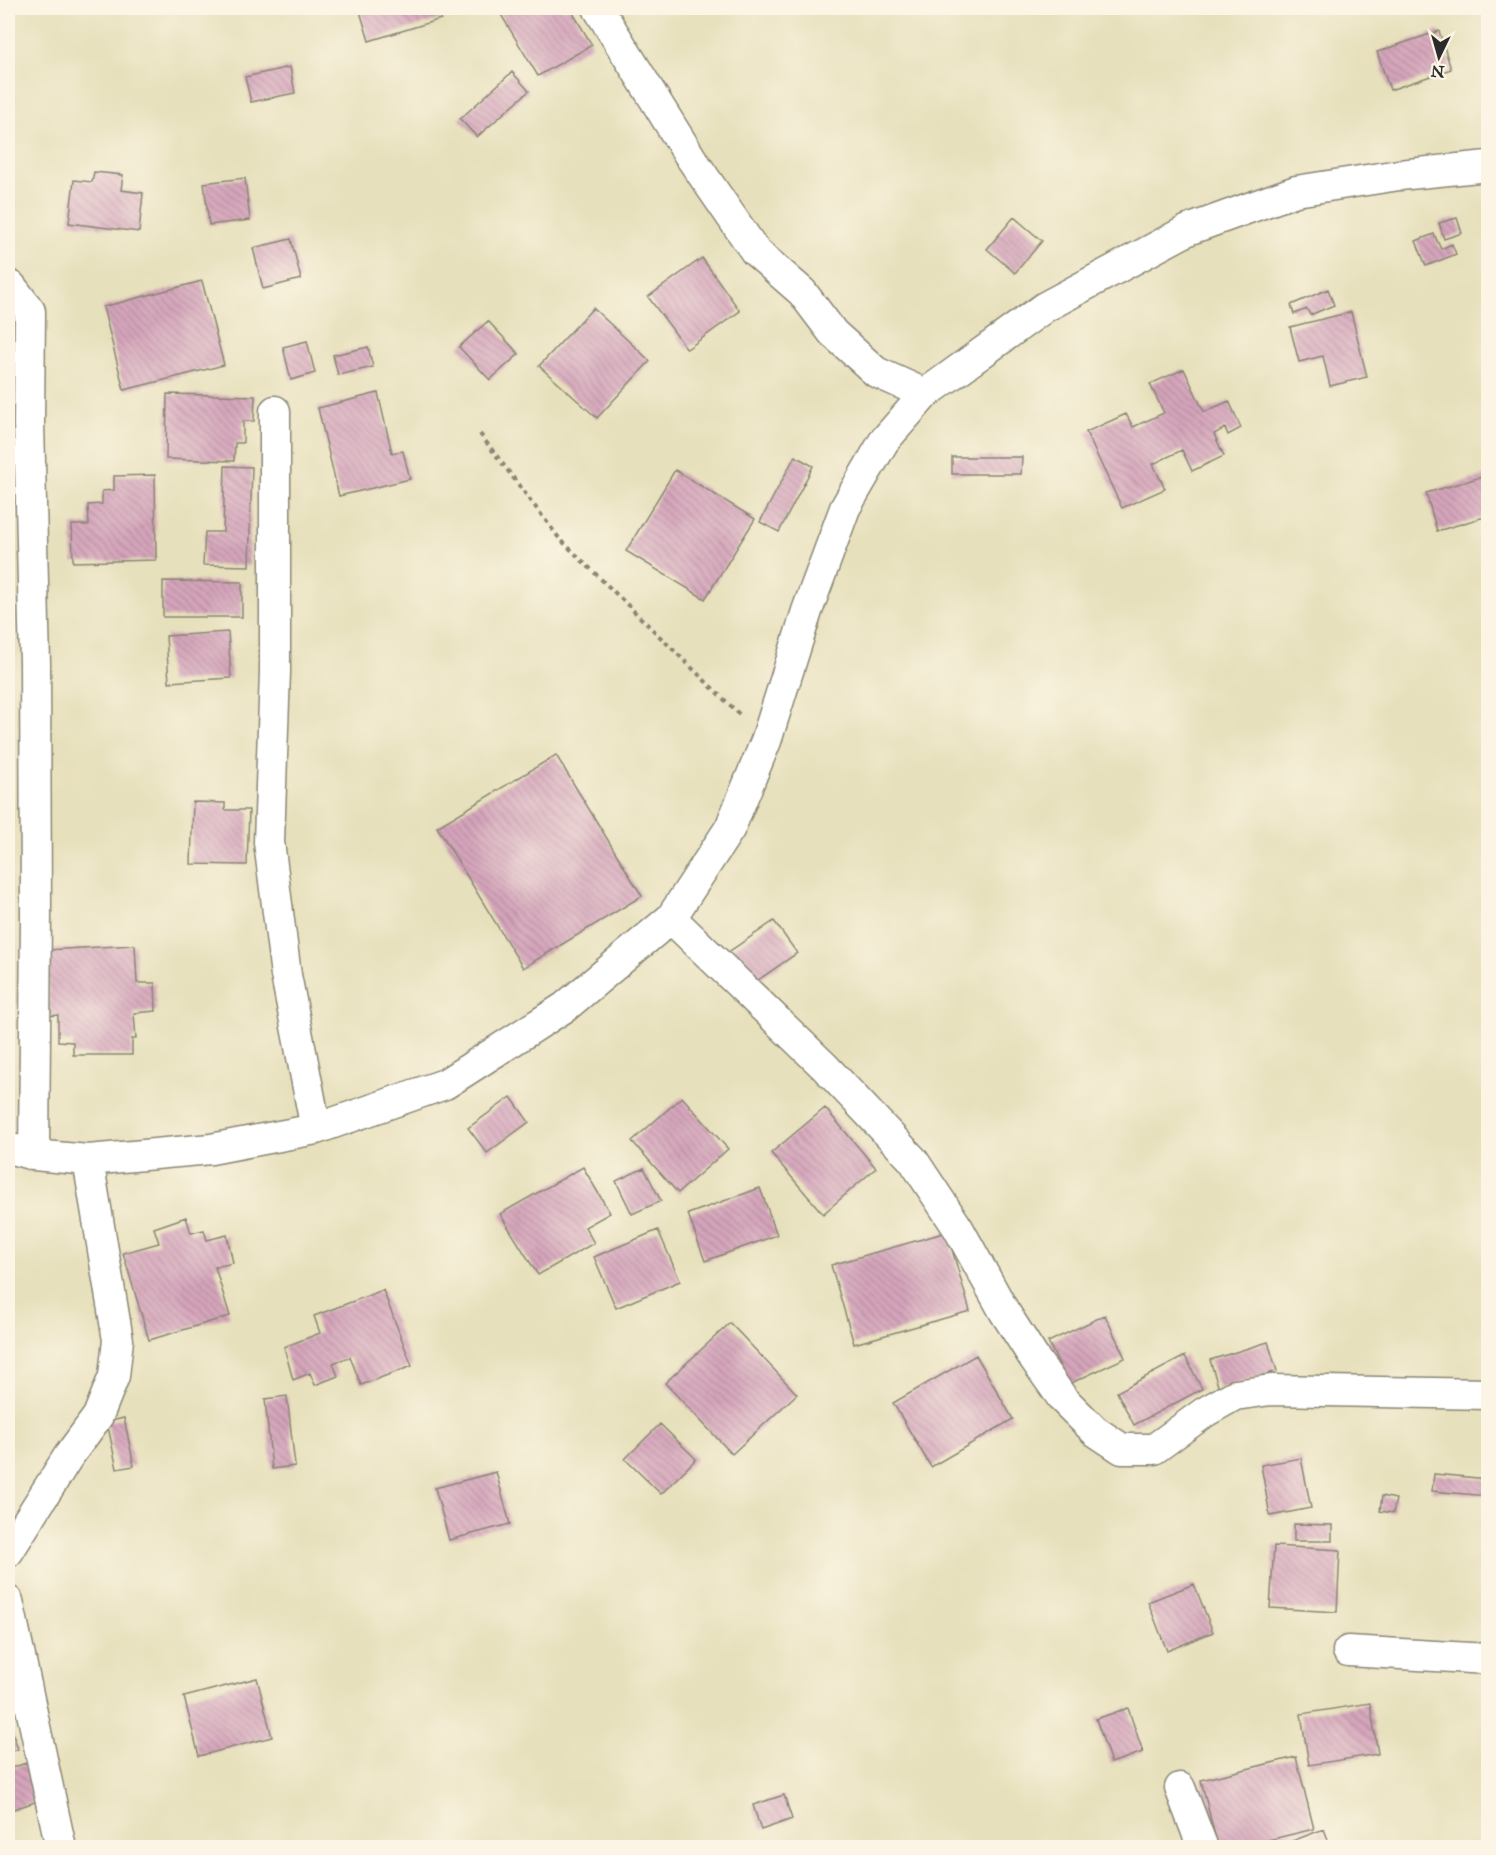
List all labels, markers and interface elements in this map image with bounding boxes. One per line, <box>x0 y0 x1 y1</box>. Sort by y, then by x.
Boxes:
north arrow <box>1409 27 1469 87</box>
text: N <box>1430 61 1445 82</box>

